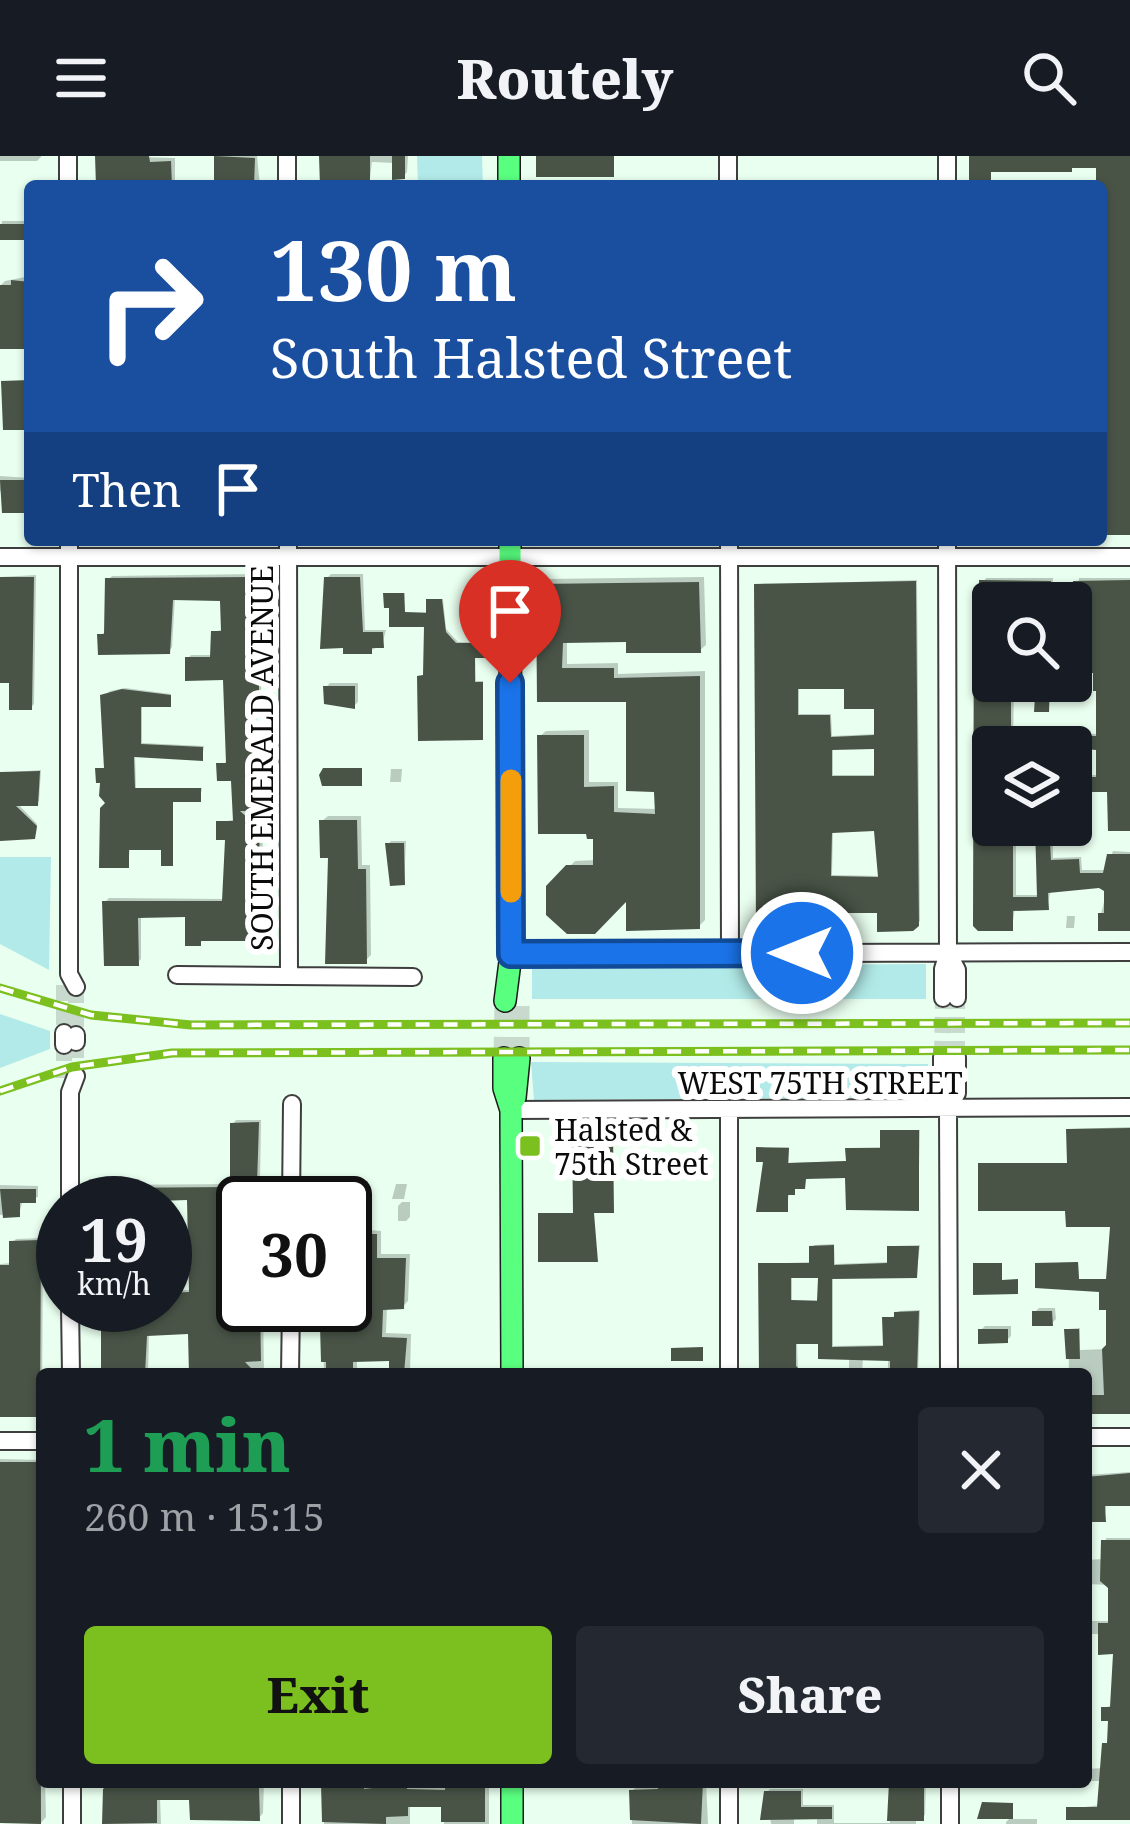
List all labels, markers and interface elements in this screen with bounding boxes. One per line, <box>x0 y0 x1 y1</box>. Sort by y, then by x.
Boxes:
text: Routely <box>457 41 673 115</box>
icon: menu <box>48 45 114 111</box>
icon: search <box>1016 45 1082 111</box>
text: 130 m <box>270 211 517 326</box>
icon: right <box>72 228 228 384</box>
text: South Halsted Street <box>270 320 792 394</box>
icon: arrive <box>205 456 271 522</box>
text: Then <box>72 459 181 520</box>
pin <box>459 560 561 683</box>
street label: SOUTH EMERALD AVENUE <box>241 565 282 951</box>
icon: arrive <box>477 578 543 644</box>
map controls <box>972 582 1092 846</box>
button: search <box>972 582 1092 702</box>
button: layers <box>972 726 1092 846</box>
position arrow <box>739 890 865 1016</box>
street label: WEST 75TH STREET <box>677 1062 963 1103</box>
place label: Halsted & 75th Street <box>554 1109 709 1184</box>
marker: Halsted & 75th Street <box>517 1133 543 1159</box>
speed limit sign: 30 <box>216 1176 372 1332</box>
text: 19 <box>80 1198 148 1280</box>
text: km/h <box>77 1263 151 1304</box>
text: 1 min <box>84 1395 291 1493</box>
button: close <box>918 1407 1044 1533</box>
text: 260 m · 15:15 <box>84 1489 325 1542</box>
button: Exit <box>84 1626 552 1764</box>
button: Share <box>576 1626 1044 1764</box>

